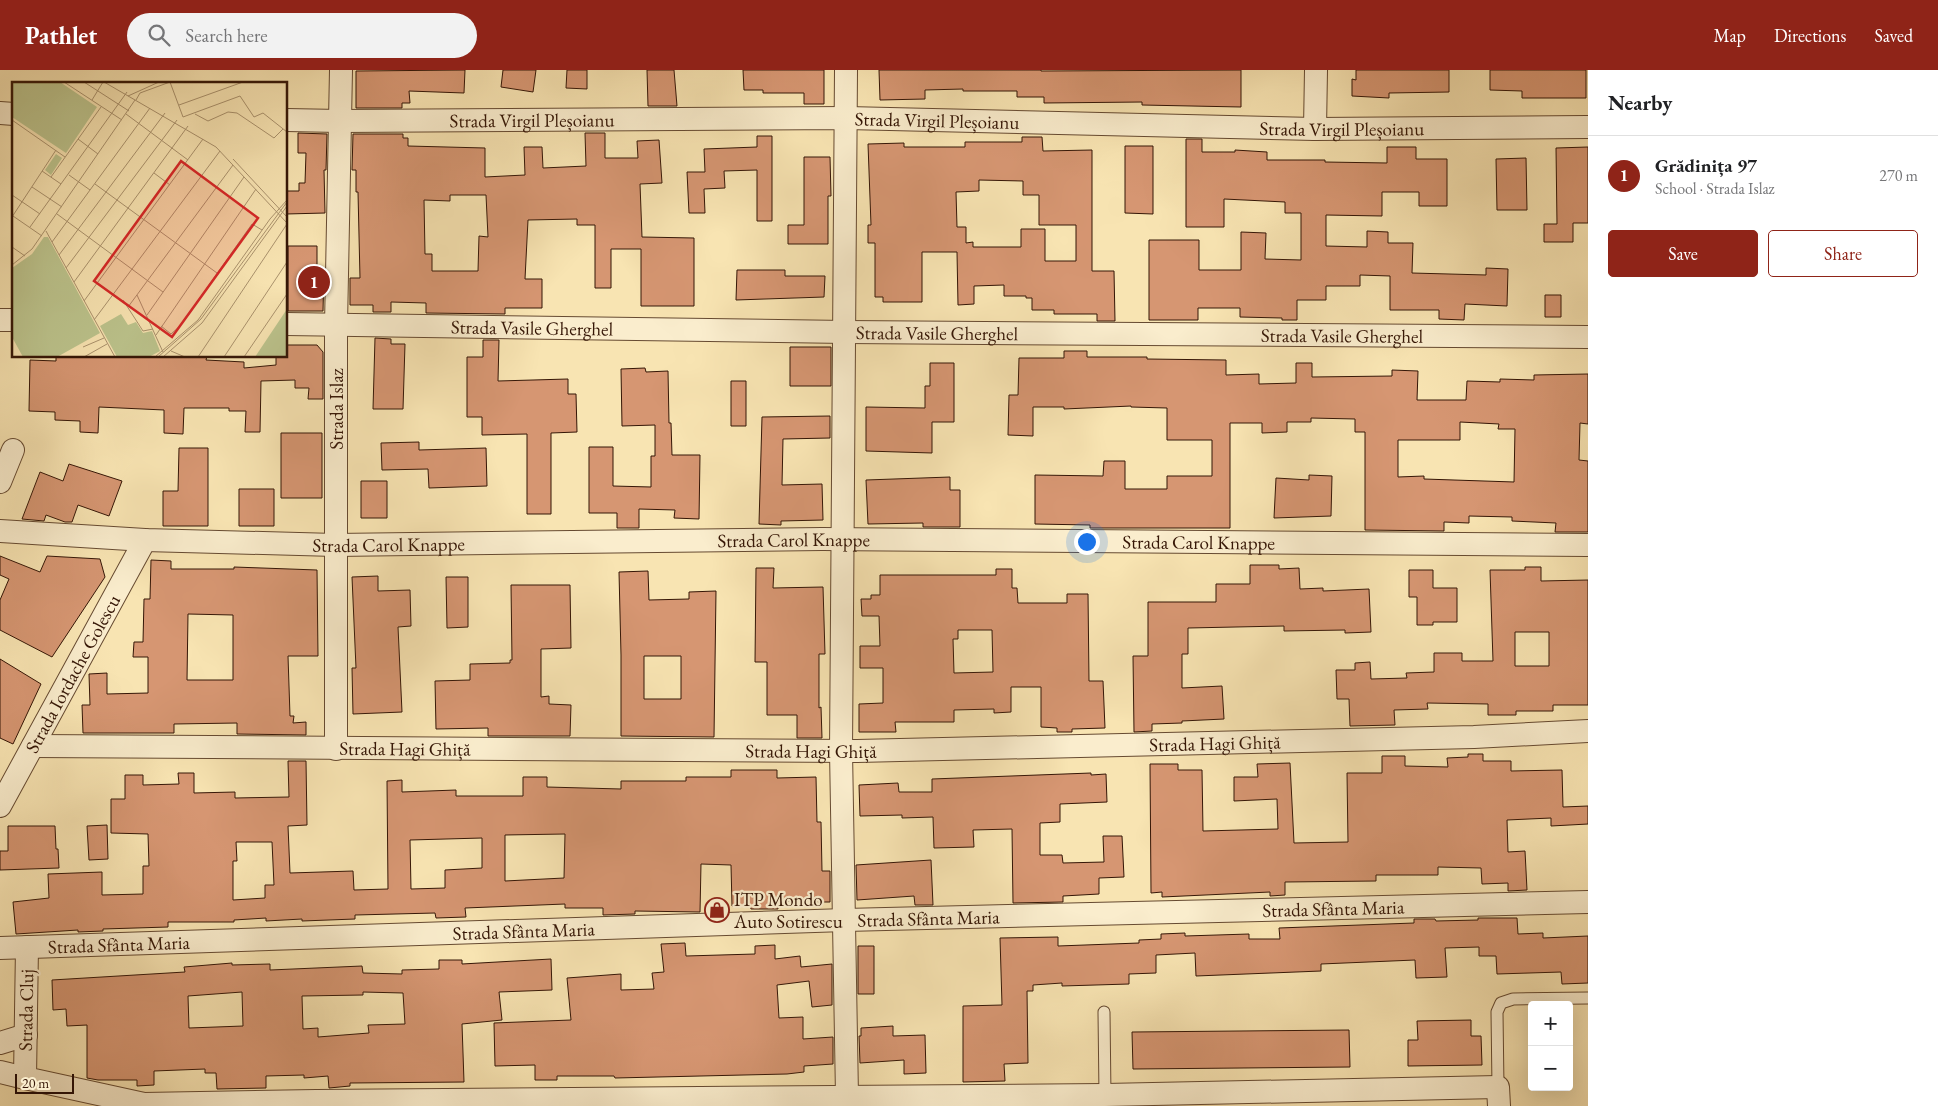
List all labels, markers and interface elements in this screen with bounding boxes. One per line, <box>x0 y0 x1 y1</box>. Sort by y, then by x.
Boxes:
search box <box>127 13 477 58</box>
text: Pathlet <box>25 20 97 51</box>
icon: search <box>145 21 173 49</box>
text: Search here <box>185 23 268 48</box>
text: Map <box>1714 24 1746 47</box>
text: Directions <box>1774 24 1846 47</box>
text: Saved <box>1874 24 1913 47</box>
inset map <box>12 82 288 358</box>
text: Nearby <box>1608 89 1672 116</box>
street label: Strada Virgil Pleșoianu <box>854 106 1020 135</box>
street label: Strada Virgil Pleșoianu <box>449 107 614 133</box>
street label: Strada Virgil Pleșoianu <box>1259 115 1424 142</box>
text: Grădinița 97 <box>1655 153 1757 178</box>
text: 1 <box>1620 165 1628 186</box>
text: 270 m <box>1879 165 1918 186</box>
text: School · Strada Islaz <box>1655 178 1775 199</box>
button: Save <box>1608 230 1758 277</box>
button: Share <box>1768 230 1918 277</box>
pin: 1 <box>298 263 330 301</box>
street label: Strada Vasile Gherghel <box>451 314 614 341</box>
street label: Strada Vasile Gherghel <box>856 320 1019 346</box>
street label: Strada Vasile Gherghel <box>1261 322 1424 348</box>
street label: Strada Islaz <box>324 368 349 450</box>
street label: Strada Carol Knappe <box>717 526 870 553</box>
your location <box>1074 529 1100 555</box>
street label: Strada Carol Knappe <box>1122 529 1275 555</box>
street label: Strada Carol Knappe <box>312 531 465 558</box>
street label: Strada Iordache Golescu <box>19 590 126 757</box>
street label: Strada Hagi Ghiță <box>1149 729 1281 757</box>
street label: Strada Hagi Ghiță <box>339 735 471 761</box>
street label: Strada Hagi Ghiță <box>745 738 877 764</box>
place label: ITP Mondo Auto Sotirescu <box>733 887 843 934</box>
street label: Strada Sfânta Maria <box>1262 894 1405 922</box>
shop icon: ITP Mondo Auto Sotirescu <box>704 897 730 923</box>
street label: Strada Sfânta Maria <box>857 904 1000 932</box>
street label: Strada Sfânta Maria <box>452 916 596 945</box>
street label: Strada Sfânta Maria <box>47 929 191 959</box>
street label: Strada Cluj <box>13 969 39 1051</box>
map controls <box>1528 1001 1573 1091</box>
button: + <box>1528 1001 1573 1046</box>
button: − <box>1528 1046 1573 1091</box>
scale bar <box>15 1071 74 1094</box>
text: 20 m <box>22 1074 49 1092</box>

